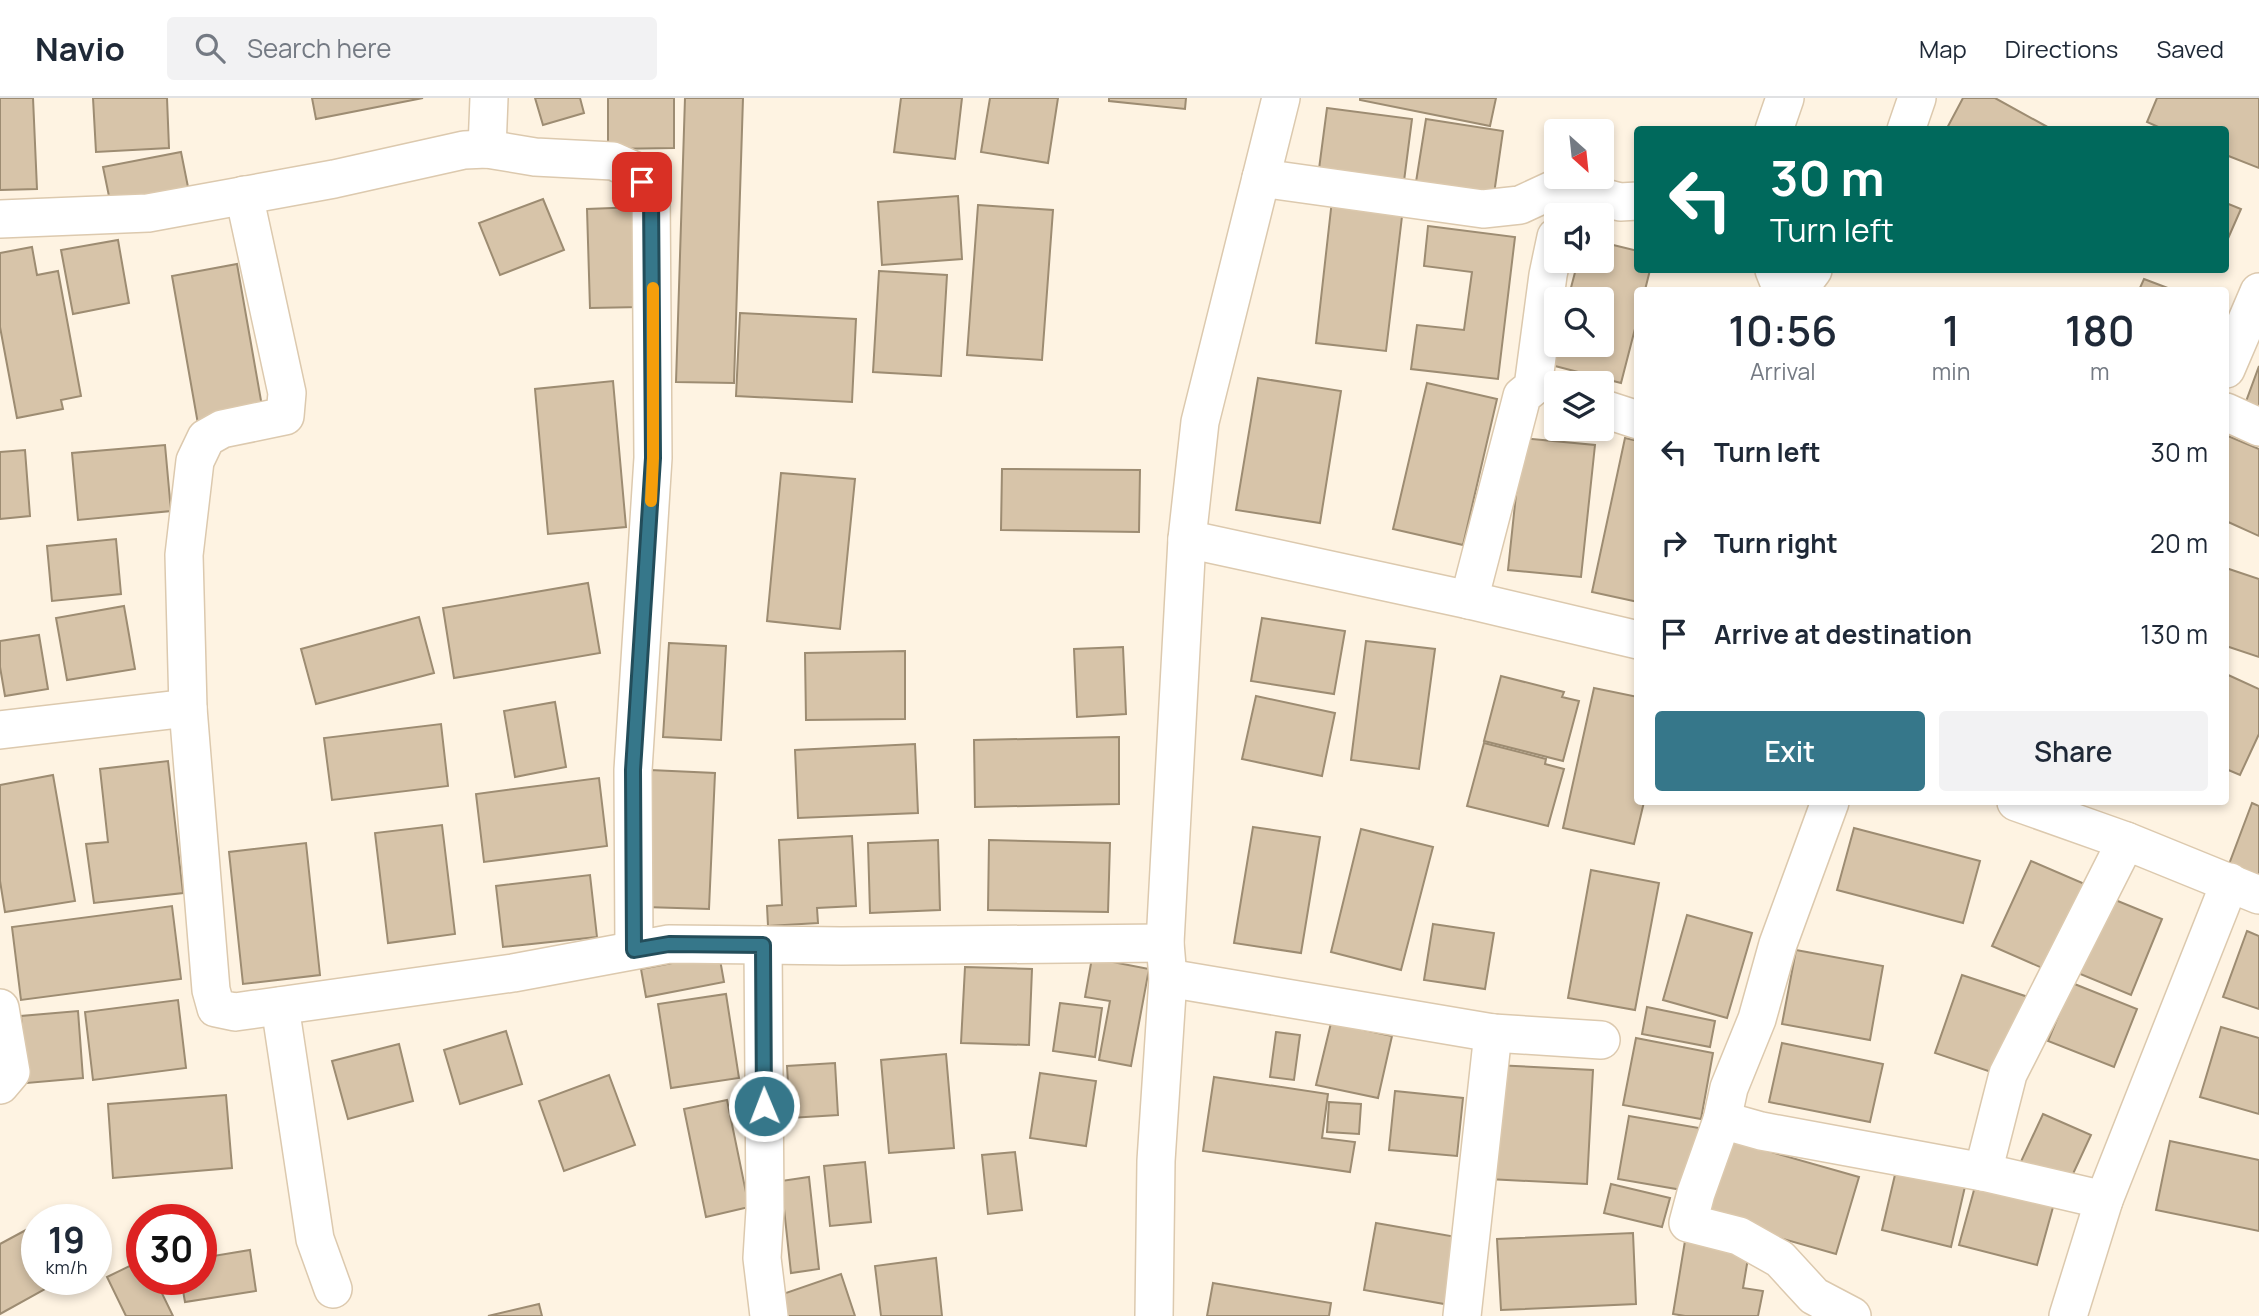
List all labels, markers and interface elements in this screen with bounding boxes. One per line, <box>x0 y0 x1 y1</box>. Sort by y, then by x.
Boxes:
search box <box>167 17 657 80</box>
text: Navio <box>35 26 125 71</box>
icon: search <box>191 29 229 67</box>
text: Search here <box>247 30 391 66</box>
text: Map <box>1919 32 1967 65</box>
text: Directions <box>2005 32 2118 65</box>
text: Saved <box>2156 32 2224 65</box>
north arrow <box>1544 119 1614 189</box>
map controls <box>1544 119 1614 441</box>
text: 30 m <box>1770 144 1885 211</box>
pin <box>612 152 672 212</box>
icon: left <box>1655 154 1746 245</box>
icon: arrive <box>623 163 661 201</box>
button: sound <box>1544 203 1614 273</box>
text: Turn left <box>1770 208 1894 252</box>
button: search <box>1544 287 1614 357</box>
text: 10:56 <box>1728 301 1837 359</box>
text: 1 <box>1942 301 1960 359</box>
text: 180 <box>2065 301 2135 359</box>
text: Arrival <box>1750 355 1816 387</box>
text: min <box>1932 355 1970 387</box>
text: m <box>2090 355 2109 387</box>
button: layers <box>1544 371 1614 441</box>
icon: left <box>1655 433 1693 471</box>
text: Turn left <box>1714 434 1821 470</box>
text: 30 m <box>2151 434 2208 470</box>
icon: right <box>1655 524 1693 562</box>
text: Turn right <box>1714 525 1838 561</box>
text: 20 m <box>2150 525 2208 561</box>
icon: arrive <box>1655 615 1693 653</box>
text: Arrive at destination <box>1714 616 1972 652</box>
text: 130 m <box>2140 616 2208 652</box>
button: Exit <box>1655 711 1925 791</box>
button: Share <box>1939 711 2208 791</box>
position arrow <box>727 1069 801 1143</box>
speed limit sign: 30 <box>126 1204 217 1295</box>
text: 19 <box>48 1216 85 1264</box>
text: km/h <box>46 1255 87 1279</box>

